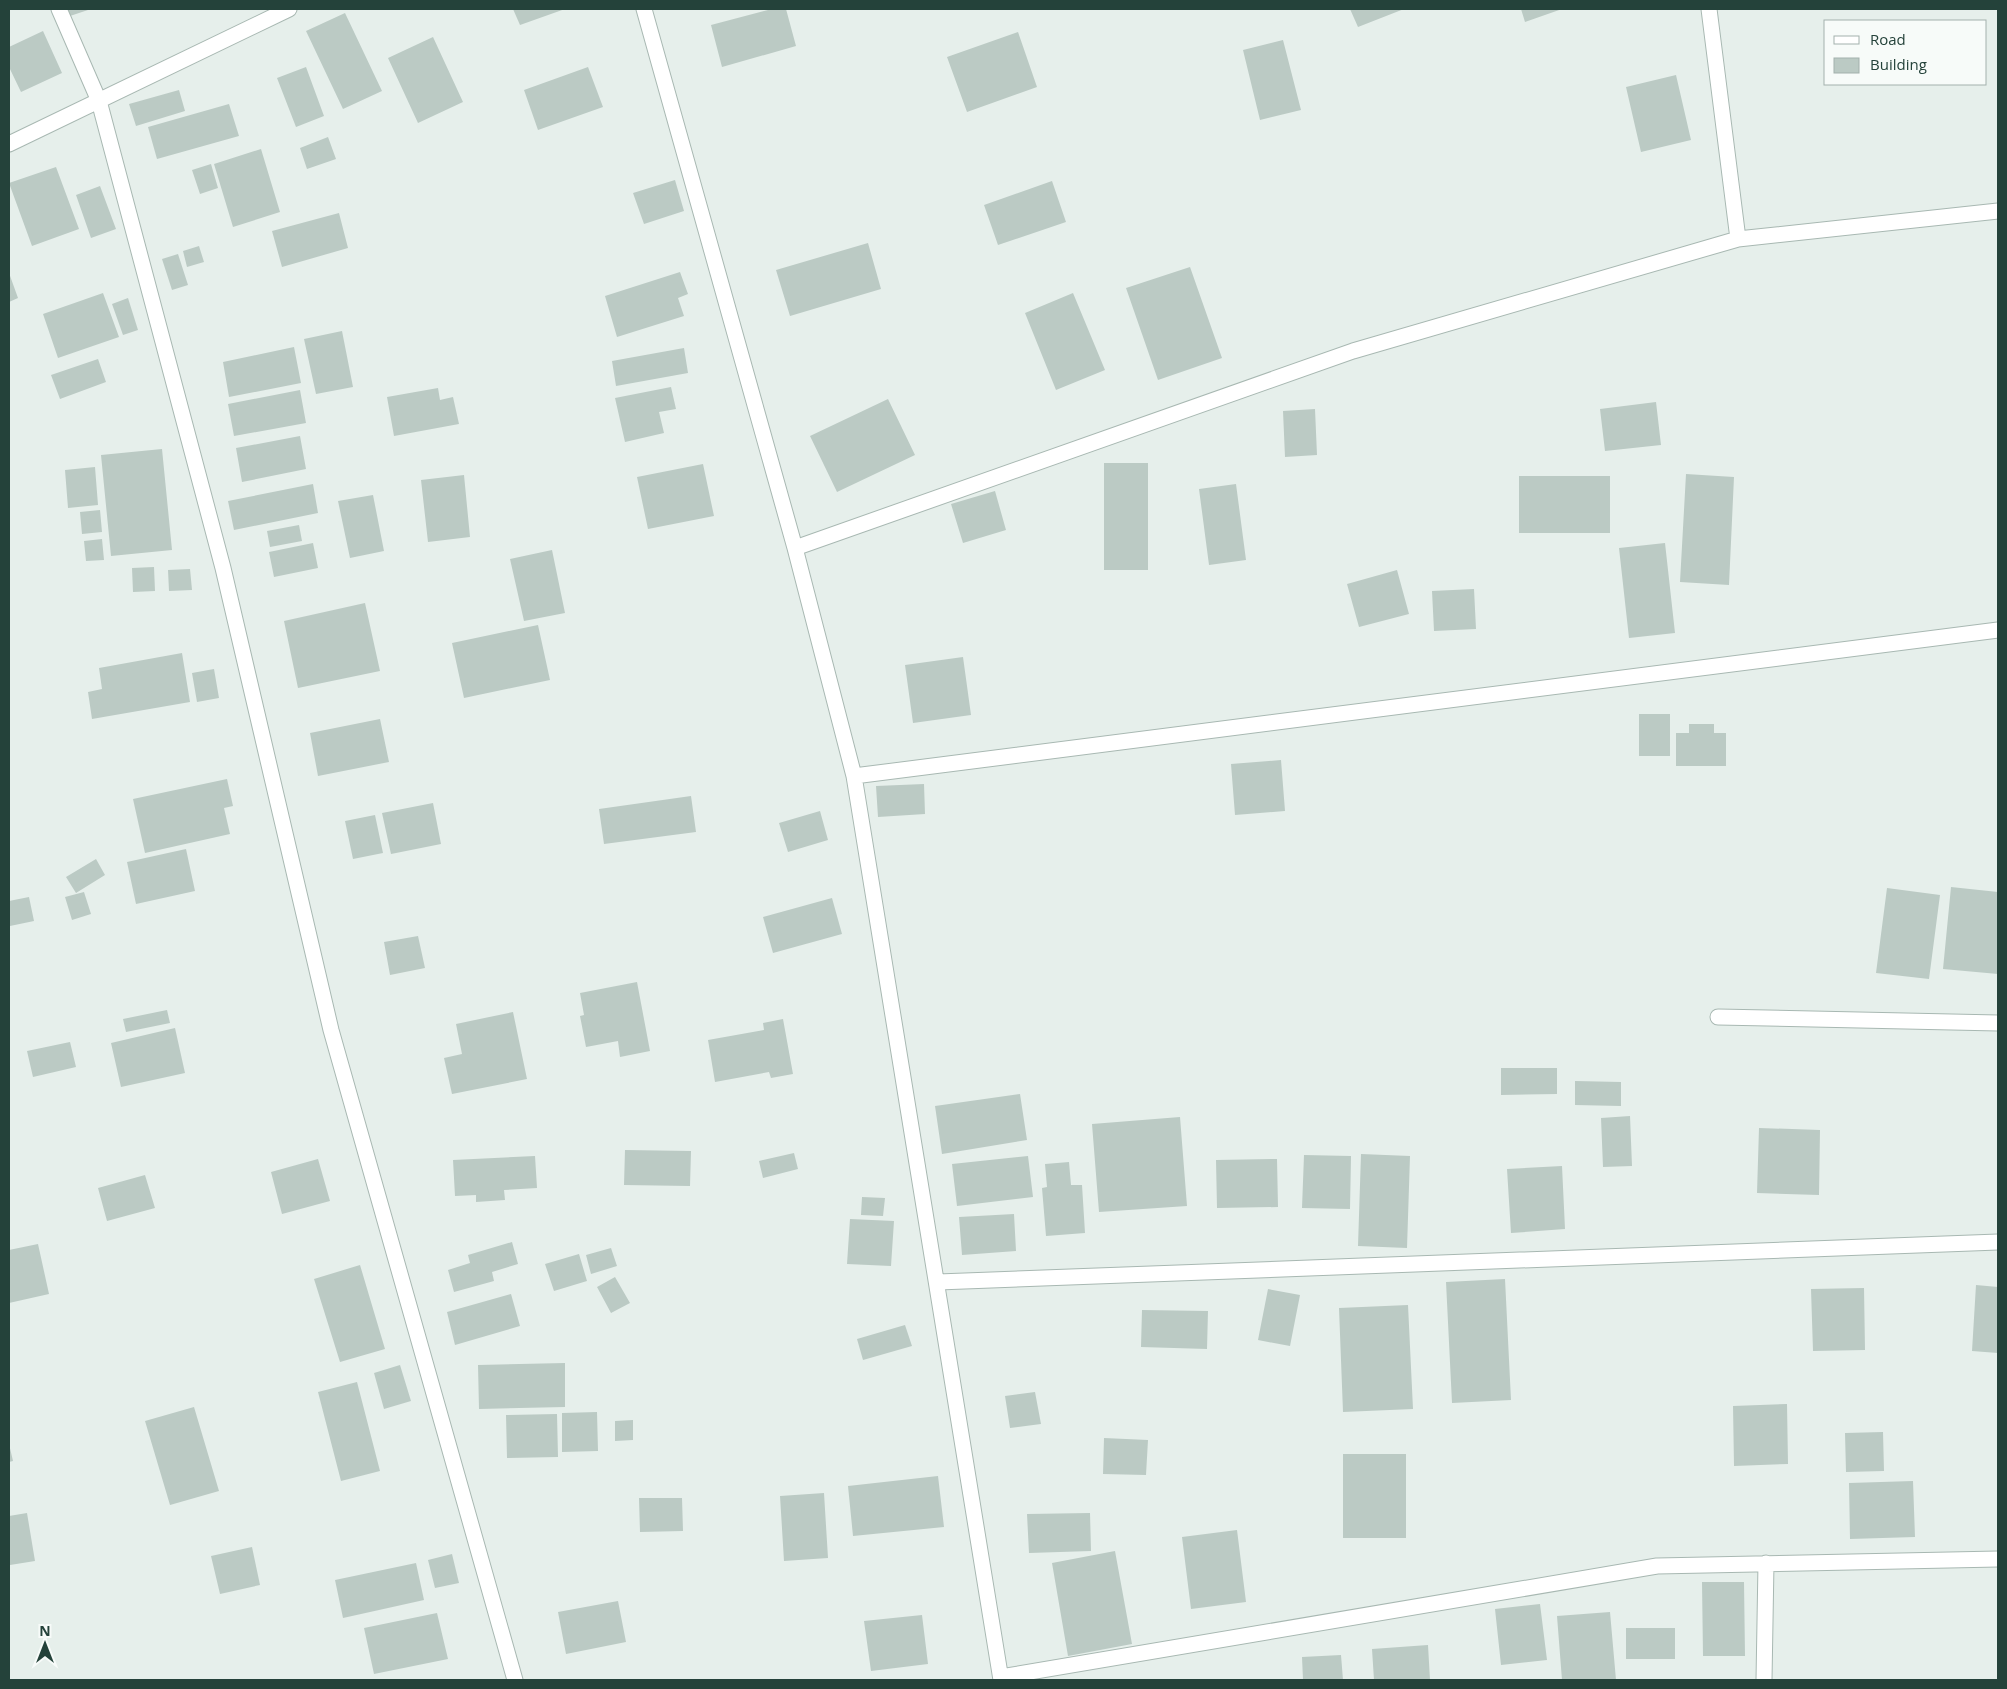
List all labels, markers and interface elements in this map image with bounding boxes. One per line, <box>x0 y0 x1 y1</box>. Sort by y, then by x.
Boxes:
legend <box>1824 20 1987 85</box>
text: Road <box>1870 29 1906 49</box>
text: Building <box>1870 54 1927 74</box>
north arrow <box>20 1619 70 1669</box>
text: N <box>39 1621 51 1640</box>

